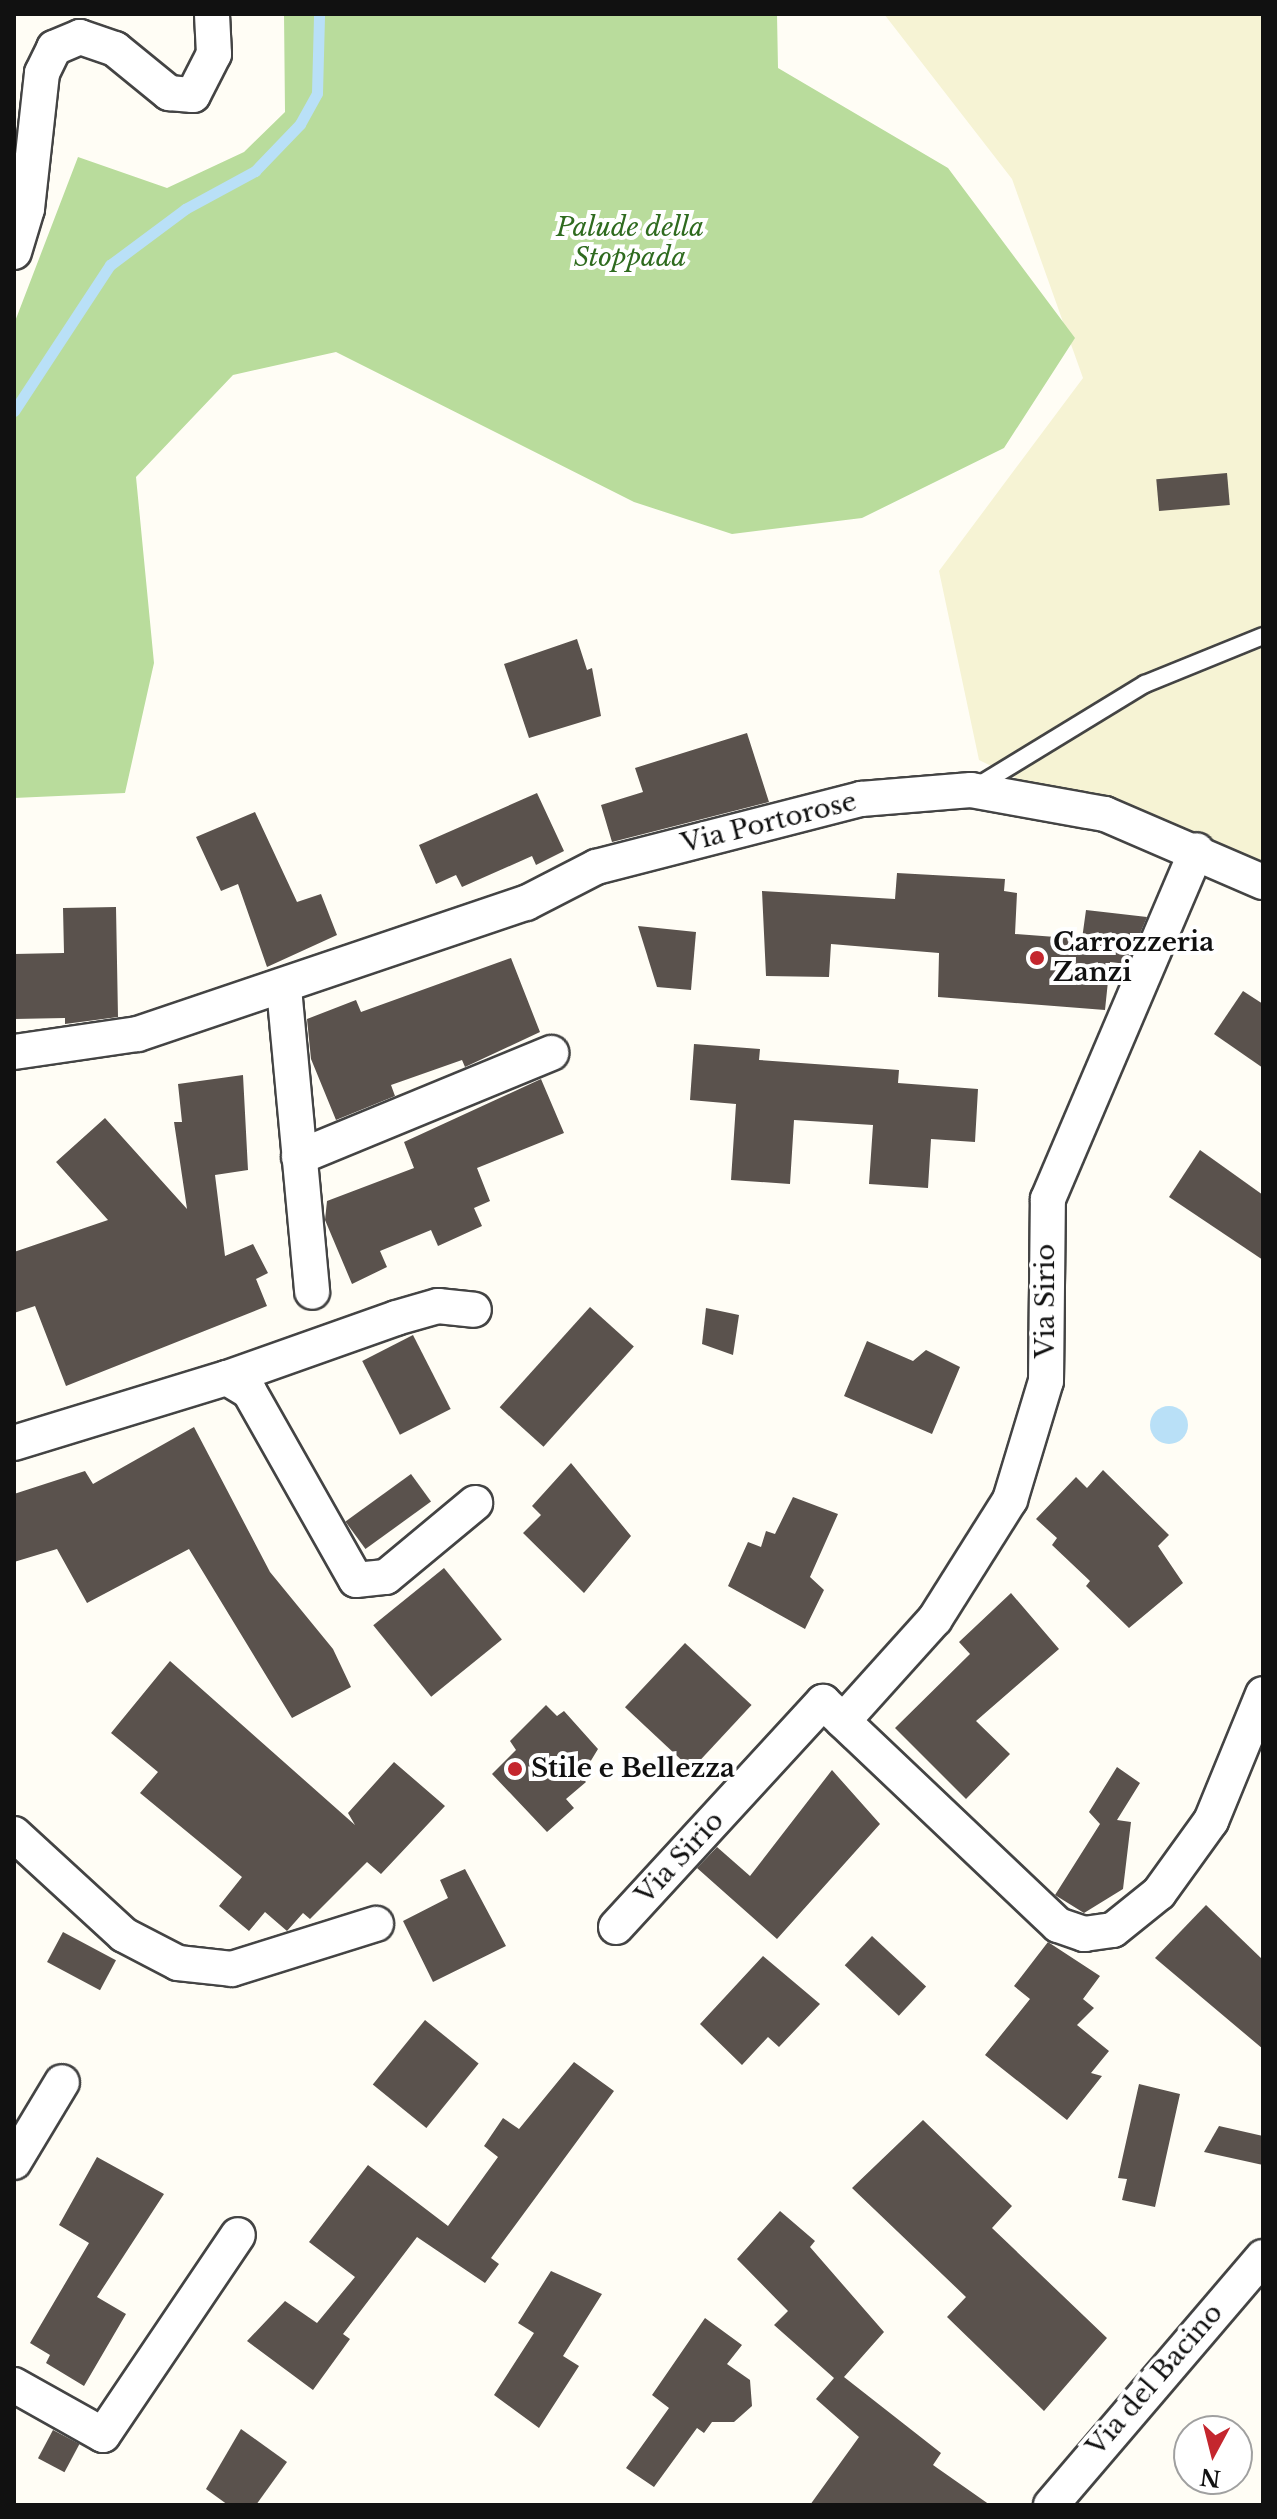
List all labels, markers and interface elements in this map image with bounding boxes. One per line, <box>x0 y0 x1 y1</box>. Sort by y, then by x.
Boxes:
park label: Palude della Stoppada <box>556 212 704 274</box>
street label: Via Portorose <box>678 786 860 860</box>
place label: Carrozzeria Zanzi <box>1053 927 1214 988</box>
marker: Carrozzeria Zanzi <box>1028 949 1046 967</box>
street label: Via Sirio <box>1030 1244 1062 1358</box>
place label: Stile e Bellezza <box>531 1753 735 1785</box>
marker: Stile e Bellezza <box>506 1760 524 1778</box>
street label: Via Sirio <box>629 1805 731 1911</box>
street label: Via del Bacino <box>1080 2298 1230 2462</box>
north arrow <box>1173 2415 1253 2495</box>
text: N <box>1198 2463 1222 2492</box>

